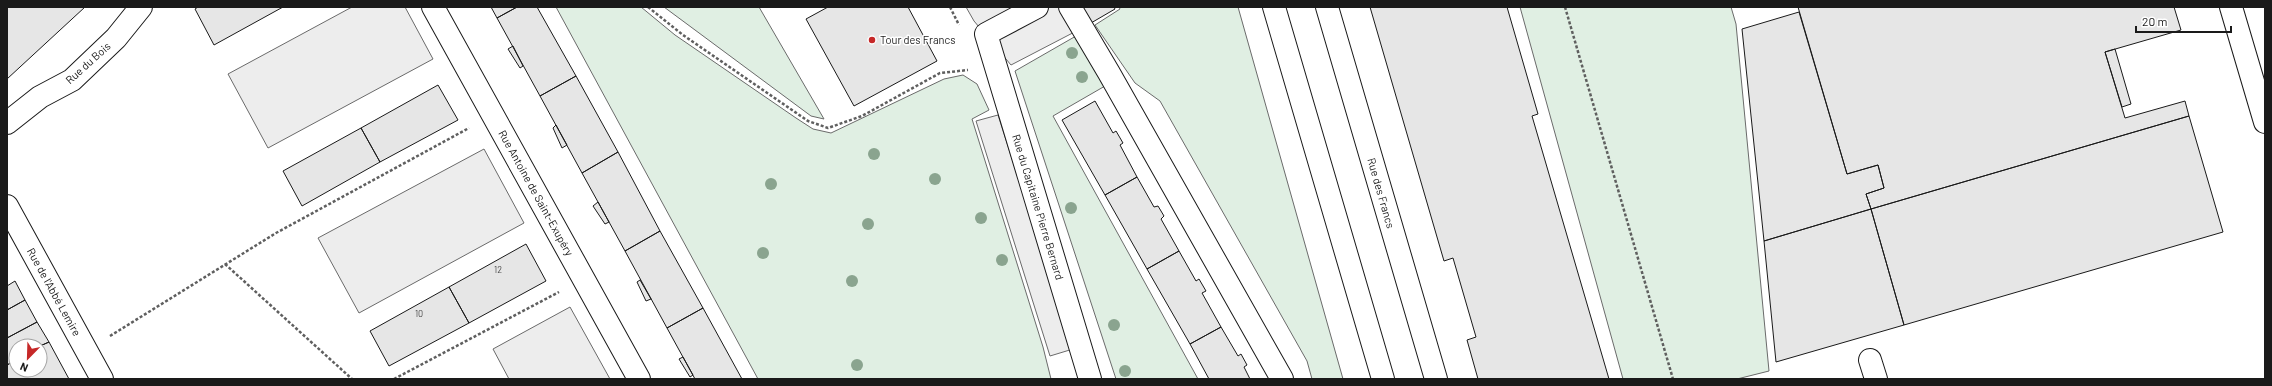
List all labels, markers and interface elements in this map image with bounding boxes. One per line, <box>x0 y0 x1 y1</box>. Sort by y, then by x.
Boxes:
scale bar <box>2136 8 2231 34</box>
text: 20 m <box>2142 14 2168 28</box>
place label: Tour des Francs <box>880 33 955 46</box>
marker: Tour des Francs <box>867 35 877 45</box>
street label: Rue du Bois <box>63 39 113 86</box>
street label: Rue Antoine de Saint-Exupéry <box>496 128 577 258</box>
street label: Rue du Capitaine Pierre Bernard <box>1010 132 1067 281</box>
street label: Rue des Francs <box>1365 156 1398 230</box>
street label: Rue de l'Abbé Lemire <box>25 245 84 338</box>
house number: 12 <box>494 264 502 275</box>
house number: 10 <box>415 308 423 319</box>
north arrow <box>8 338 48 378</box>
text: N <box>18 360 30 375</box>

